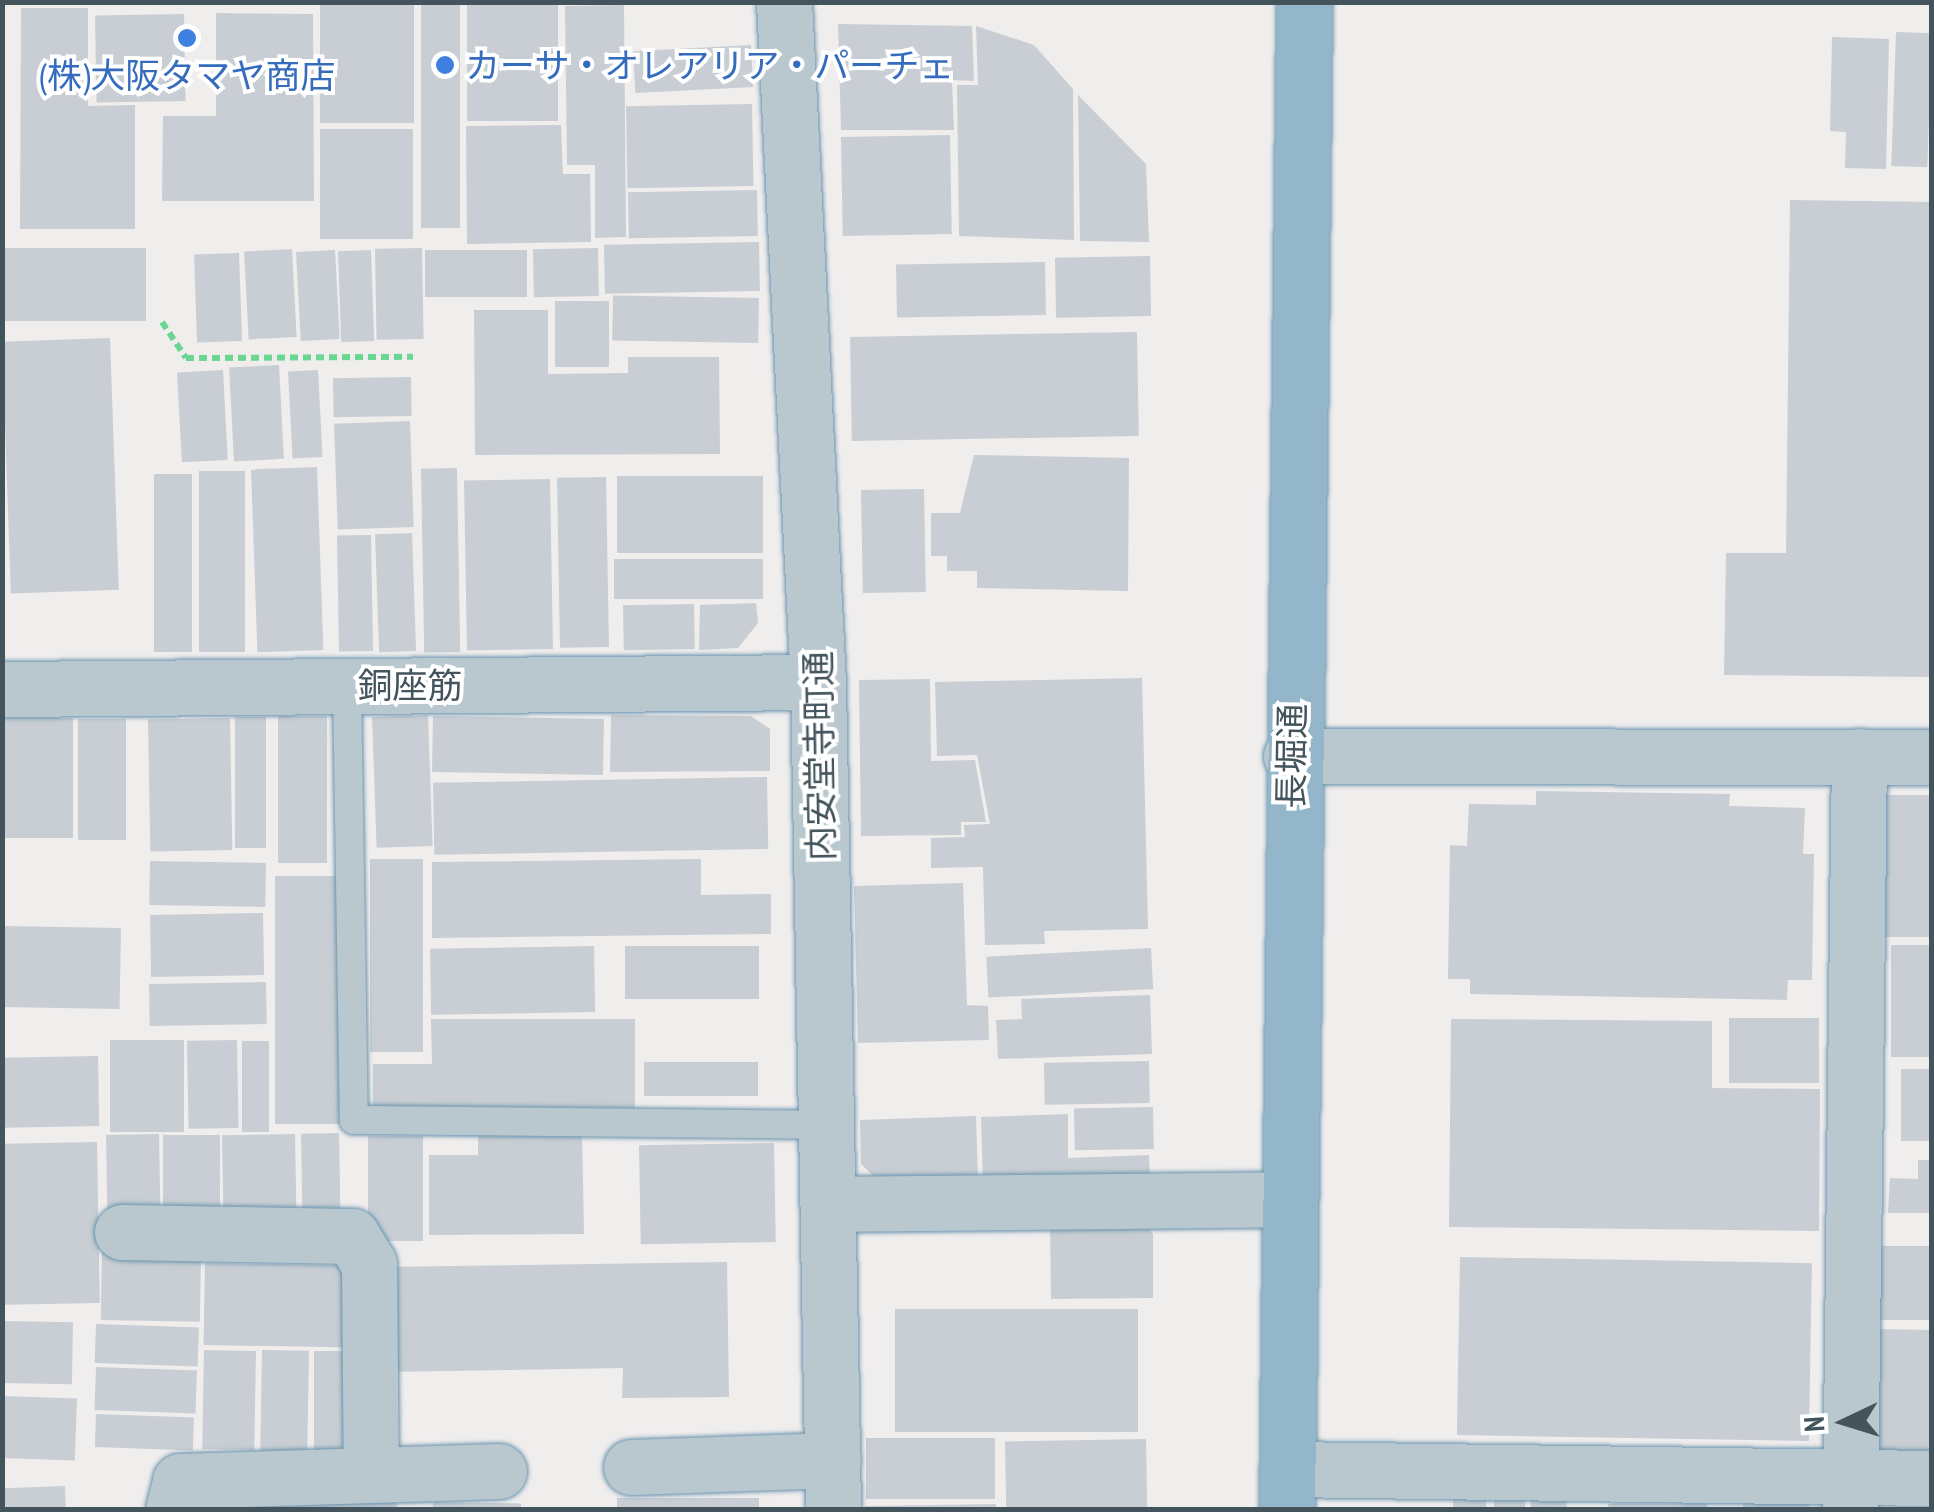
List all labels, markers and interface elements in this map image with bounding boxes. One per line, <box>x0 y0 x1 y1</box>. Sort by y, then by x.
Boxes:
marker: (株)大阪タマヤ商店 <box>176 27 198 49</box>
place label: カーサ・オレアリア・パーチェ <box>465 44 955 86</box>
place label: (株)大阪タマヤ商店 <box>39 54 335 96</box>
marker: カーサ・オレアリア・パーチェ <box>434 54 456 76</box>
street label: 内安堂寺町通 <box>796 651 842 861</box>
street label: 銅座筋 <box>358 664 462 706</box>
street label: 長堀通 <box>1269 703 1313 809</box>
north arrow <box>1794 1372 1894 1472</box>
text: N <box>1795 1415 1833 1433</box>

